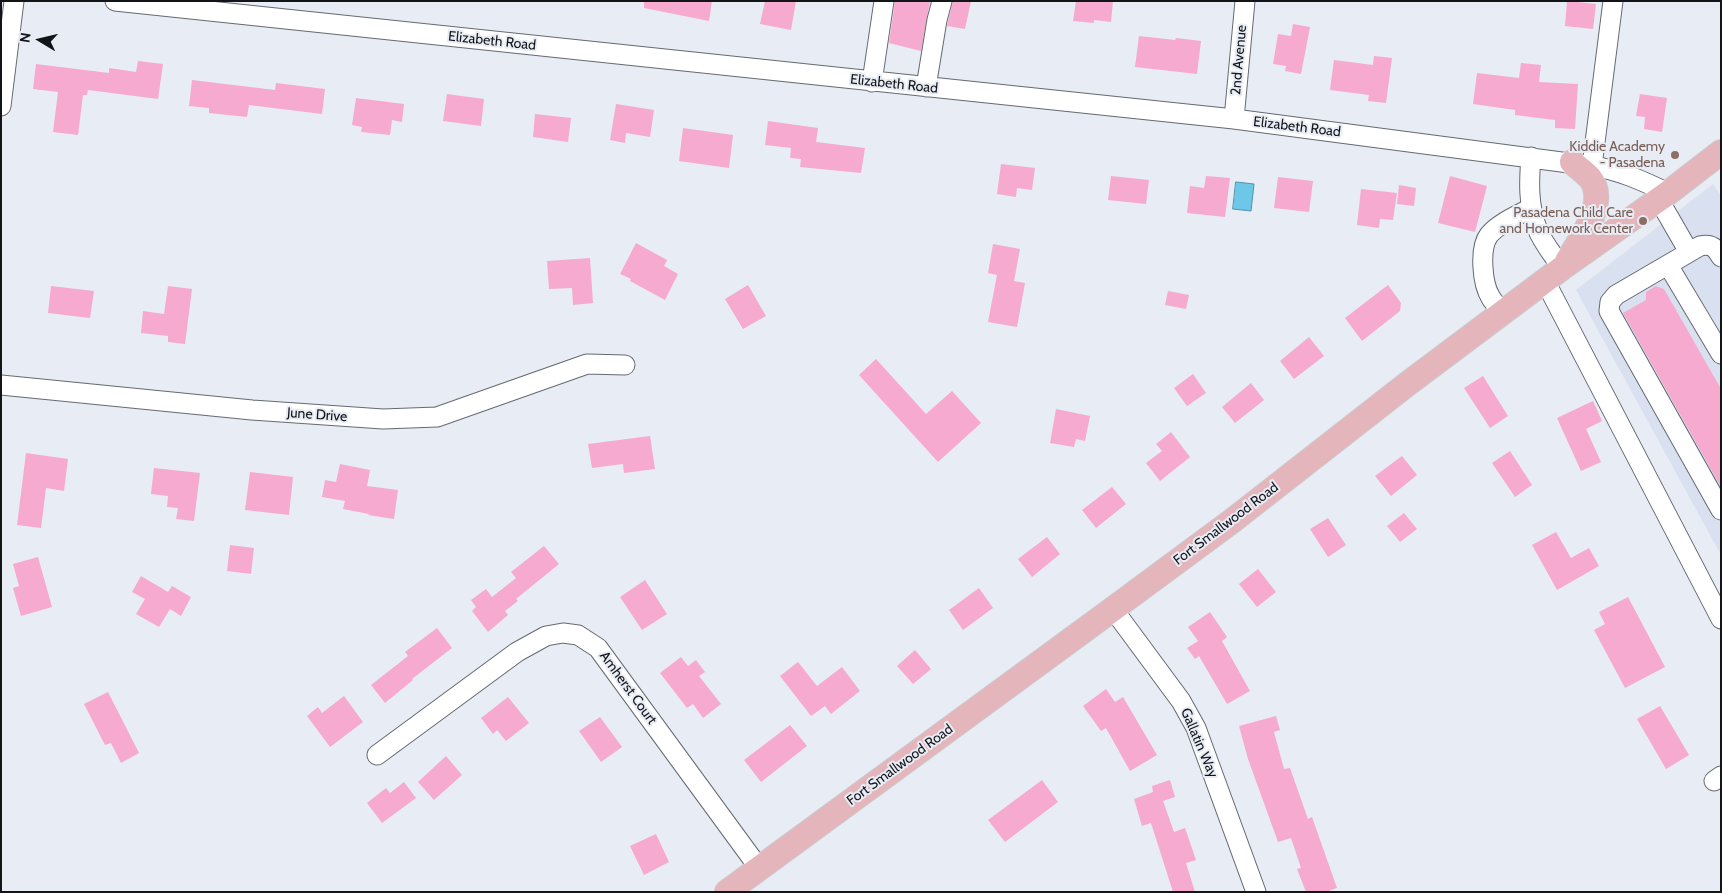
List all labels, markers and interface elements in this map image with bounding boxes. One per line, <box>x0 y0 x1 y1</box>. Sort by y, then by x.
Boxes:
north arrow <box>15 15 65 65</box>
street label: 2nd Avenue <box>1228 24 1250 96</box>
street label: Elizabeth Road <box>447 28 537 54</box>
text: N <box>16 31 35 44</box>
street label: Elizabeth Road <box>849 71 939 97</box>
street label: Elizabeth Road <box>1252 113 1342 141</box>
place label: Kiddie Academy - Pasadena <box>1569 139 1665 172</box>
marker: Kiddie Academy - Pasadena <box>1669 149 1681 161</box>
place label: Pasadena Child Care and Homework Center <box>1500 205 1633 238</box>
marker: Pasadena Child Care and Homework Center <box>1637 215 1649 227</box>
street label: June Drive <box>286 405 348 425</box>
street label: Fort Smallwood Road <box>1170 479 1282 569</box>
street label: Amherst Court <box>596 648 660 728</box>
street label: Gallatin Way <box>1177 706 1221 780</box>
street label: Fort Smallwood Road <box>844 721 956 809</box>

